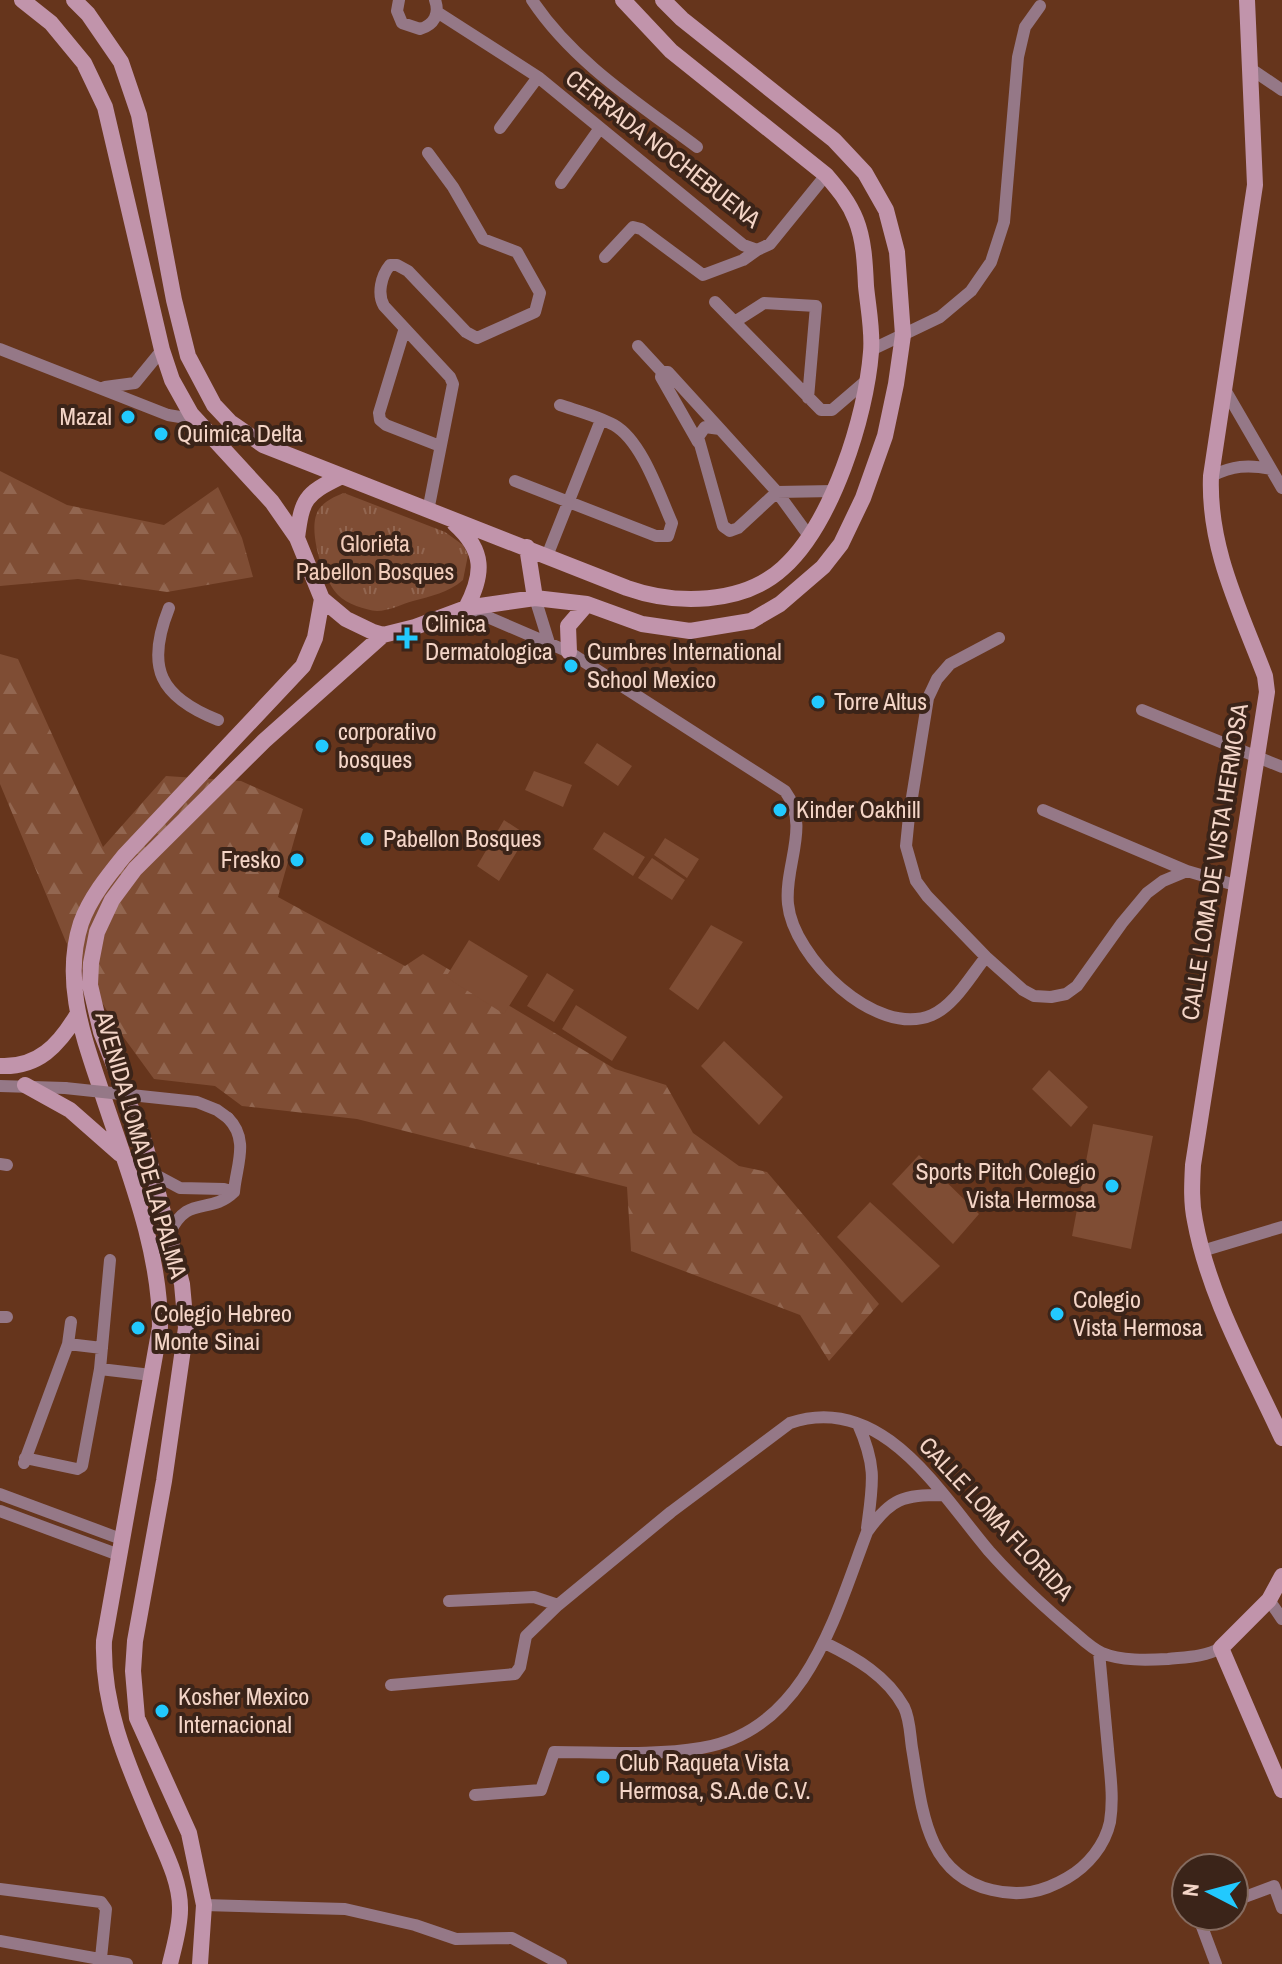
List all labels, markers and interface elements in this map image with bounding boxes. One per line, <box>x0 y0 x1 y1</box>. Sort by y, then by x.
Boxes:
street label: CERRADA NOCHEBUENA <box>559 62 769 235</box>
place label: Mazal <box>60 400 112 432</box>
marker: Mazal <box>119 408 137 426</box>
place label: Quimica Delta <box>177 417 303 449</box>
marker: Quimica Delta <box>152 425 170 443</box>
park label: Glorieta Pabellon Bosques <box>296 527 454 587</box>
place label: Clinica Dermatologica <box>425 607 553 667</box>
marker: Clinica Dermatologica <box>396 627 418 649</box>
place label: Cumbres International School Mexico <box>587 635 782 695</box>
marker: Cumbres International School Mexico <box>562 657 580 675</box>
place label: Torre Altus <box>834 685 927 717</box>
marker: Torre Altus <box>809 693 827 711</box>
street label: CALLE LOMA DE VISTA HERMOSA <box>1173 700 1255 1022</box>
place label: corporativo bosques <box>338 715 436 775</box>
marker: corporativo bosques <box>313 737 331 755</box>
place label: Kinder Oakhill <box>796 793 921 825</box>
marker: Kinder Oakhill <box>771 801 789 819</box>
place label: Pabellon Bosques <box>383 822 542 854</box>
marker: Pabellon Bosques <box>358 830 376 848</box>
place label: Fresko <box>221 843 281 875</box>
marker: Fresko <box>288 851 306 869</box>
street label: AVENIDA LOMA DE LA PALMA <box>88 1007 196 1283</box>
place label: Sports Pitch Colegio Vista Hermosa <box>915 1155 1096 1215</box>
marker: Sports Pitch Colegio Vista Hermosa <box>1103 1177 1121 1195</box>
place label: Colegio Vista Hermosa <box>1073 1283 1203 1343</box>
place label: Colegio Hebreo Monte Sinai <box>154 1297 292 1357</box>
marker: Colegio Vista Hermosa <box>1048 1305 1066 1323</box>
marker: Colegio Hebreo Monte Sinai <box>129 1319 147 1337</box>
street label: CALLE LOMA FLORIDA <box>912 1429 1082 1608</box>
place label: Kosher Mexico Internacional <box>178 1680 309 1740</box>
marker: Kosher Mexico Internacional <box>153 1702 171 1720</box>
place label: Club Raqueta Vista Hermosa, S.A.de C.V. <box>619 1746 811 1806</box>
marker: Club Raqueta Vista Hermosa, S.A.de C.V. <box>594 1768 612 1786</box>
north arrow <box>1170 1852 1250 1932</box>
text: N <box>1175 1882 1206 1898</box>

